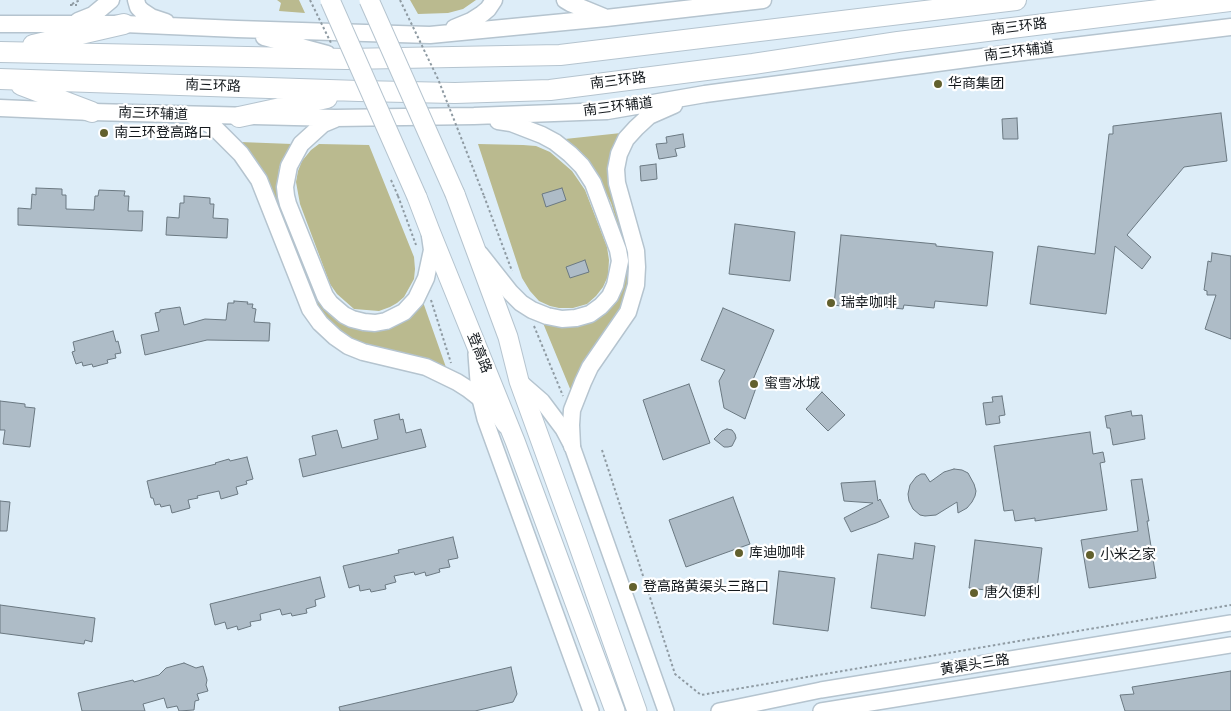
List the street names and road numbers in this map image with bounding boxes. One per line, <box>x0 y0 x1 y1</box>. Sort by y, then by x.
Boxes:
street label: 南三环路 <box>990 15 1048 39</box>
street label: 南三环辅道 <box>983 39 1055 65</box>
street label: 南三环路 <box>589 69 647 93</box>
street label: 南三环路 <box>185 77 241 95</box>
street label: 南三环辅道 <box>582 94 654 120</box>
street label: 南三环辅道 <box>118 104 188 124</box>
street label: 登高路 <box>463 330 495 376</box>
street label: 黄渠头三路 <box>939 651 1011 679</box>

